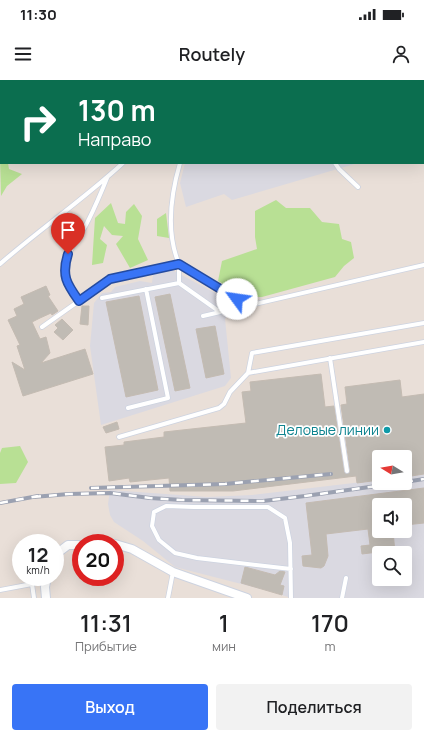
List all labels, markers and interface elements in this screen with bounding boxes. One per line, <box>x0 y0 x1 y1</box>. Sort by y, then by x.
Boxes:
text: 11:30 <box>20 4 57 25</box>
text: Routely <box>179 42 245 66</box>
icon: menu <box>12 43 34 65</box>
icon: person <box>390 43 412 65</box>
text: 130 m <box>78 91 156 129</box>
icon: right <box>12 96 64 148</box>
text: Направо <box>78 127 152 151</box>
pin <box>51 213 85 254</box>
icon: arrive <box>57 219 79 241</box>
position arrow <box>216 278 258 320</box>
place label: Деловые линии <box>276 420 379 439</box>
marker: Деловые линии <box>382 425 392 435</box>
north arrow <box>372 450 412 490</box>
map controls <box>372 450 412 586</box>
button: sound <box>372 498 412 538</box>
speed limit sign: 20 <box>72 534 124 586</box>
text: 12 <box>28 541 48 568</box>
button: search <box>372 546 412 586</box>
text: km/h <box>26 563 50 577</box>
text: 11:31 <box>80 606 132 639</box>
text: 1 <box>219 606 229 639</box>
text: 170 <box>311 606 349 639</box>
text: Прибытие <box>75 637 137 655</box>
text: мин <box>212 637 236 655</box>
text: m <box>324 637 336 655</box>
button: Выход <box>12 684 208 730</box>
button: Поделиться <box>216 684 412 730</box>

